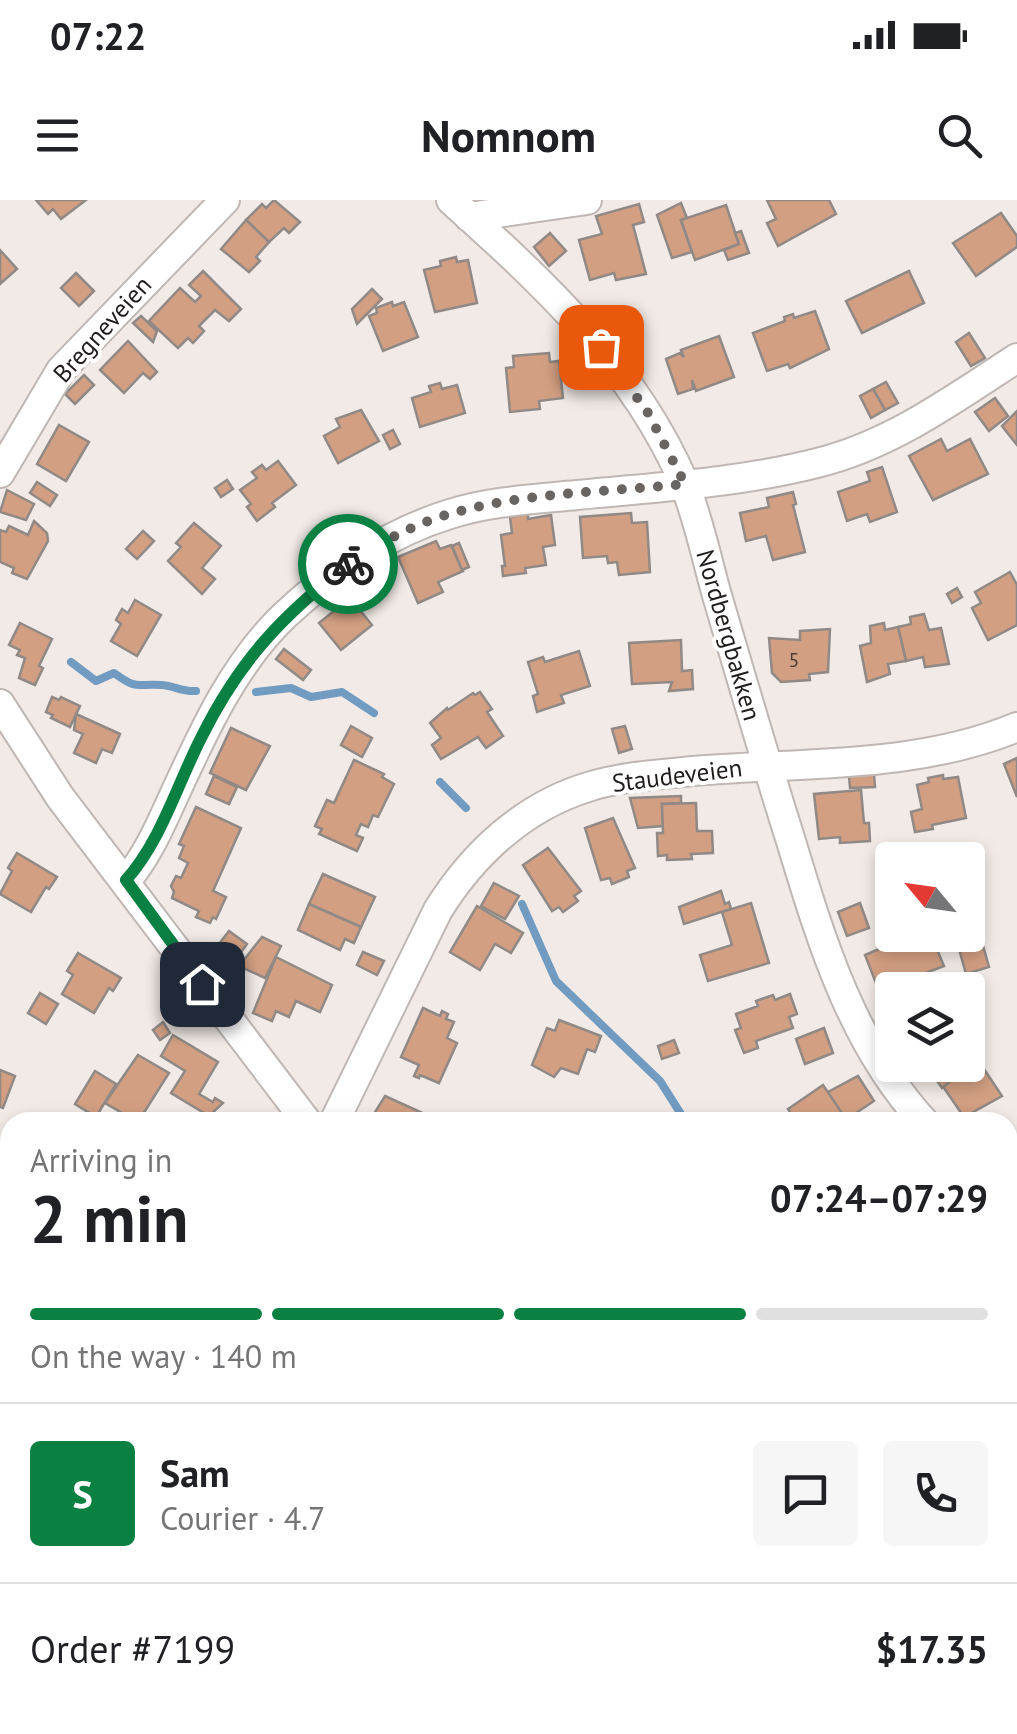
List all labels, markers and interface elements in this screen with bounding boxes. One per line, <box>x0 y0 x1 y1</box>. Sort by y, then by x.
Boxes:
text: 07:22 <box>50 11 146 60</box>
text: Nomnom <box>421 106 596 164</box>
icon: menu <box>30 108 85 163</box>
icon: search <box>932 108 987 163</box>
street label: Bregneveien <box>46 269 158 389</box>
pin <box>559 305 644 390</box>
icon: bag <box>574 320 629 375</box>
courier <box>298 514 398 614</box>
icon: bike <box>321 537 376 592</box>
street label: Nordbergbakken <box>689 546 769 724</box>
house number: 5 <box>789 647 799 673</box>
street label: Staudeveien <box>610 751 744 799</box>
north arrow <box>875 842 985 952</box>
map controls <box>875 842 985 1082</box>
pin <box>160 942 245 1027</box>
icon: home <box>175 957 230 1012</box>
button: layers <box>875 972 985 1082</box>
text: Arriving in <box>30 1139 172 1181</box>
text: 07:24–07:29 <box>770 1173 988 1222</box>
text: 2 min <box>30 1176 189 1260</box>
text: On the way · 140 m <box>30 1335 297 1377</box>
button: chat <box>753 1441 858 1546</box>
button: phone <box>883 1441 988 1546</box>
text: Sam <box>160 1448 230 1497</box>
text: S <box>72 1469 93 1518</box>
text: Courier · 4.7 <box>160 1497 326 1539</box>
text: Order #7199 <box>30 1624 235 1673</box>
text: $17.35 <box>875 1624 988 1673</box>

